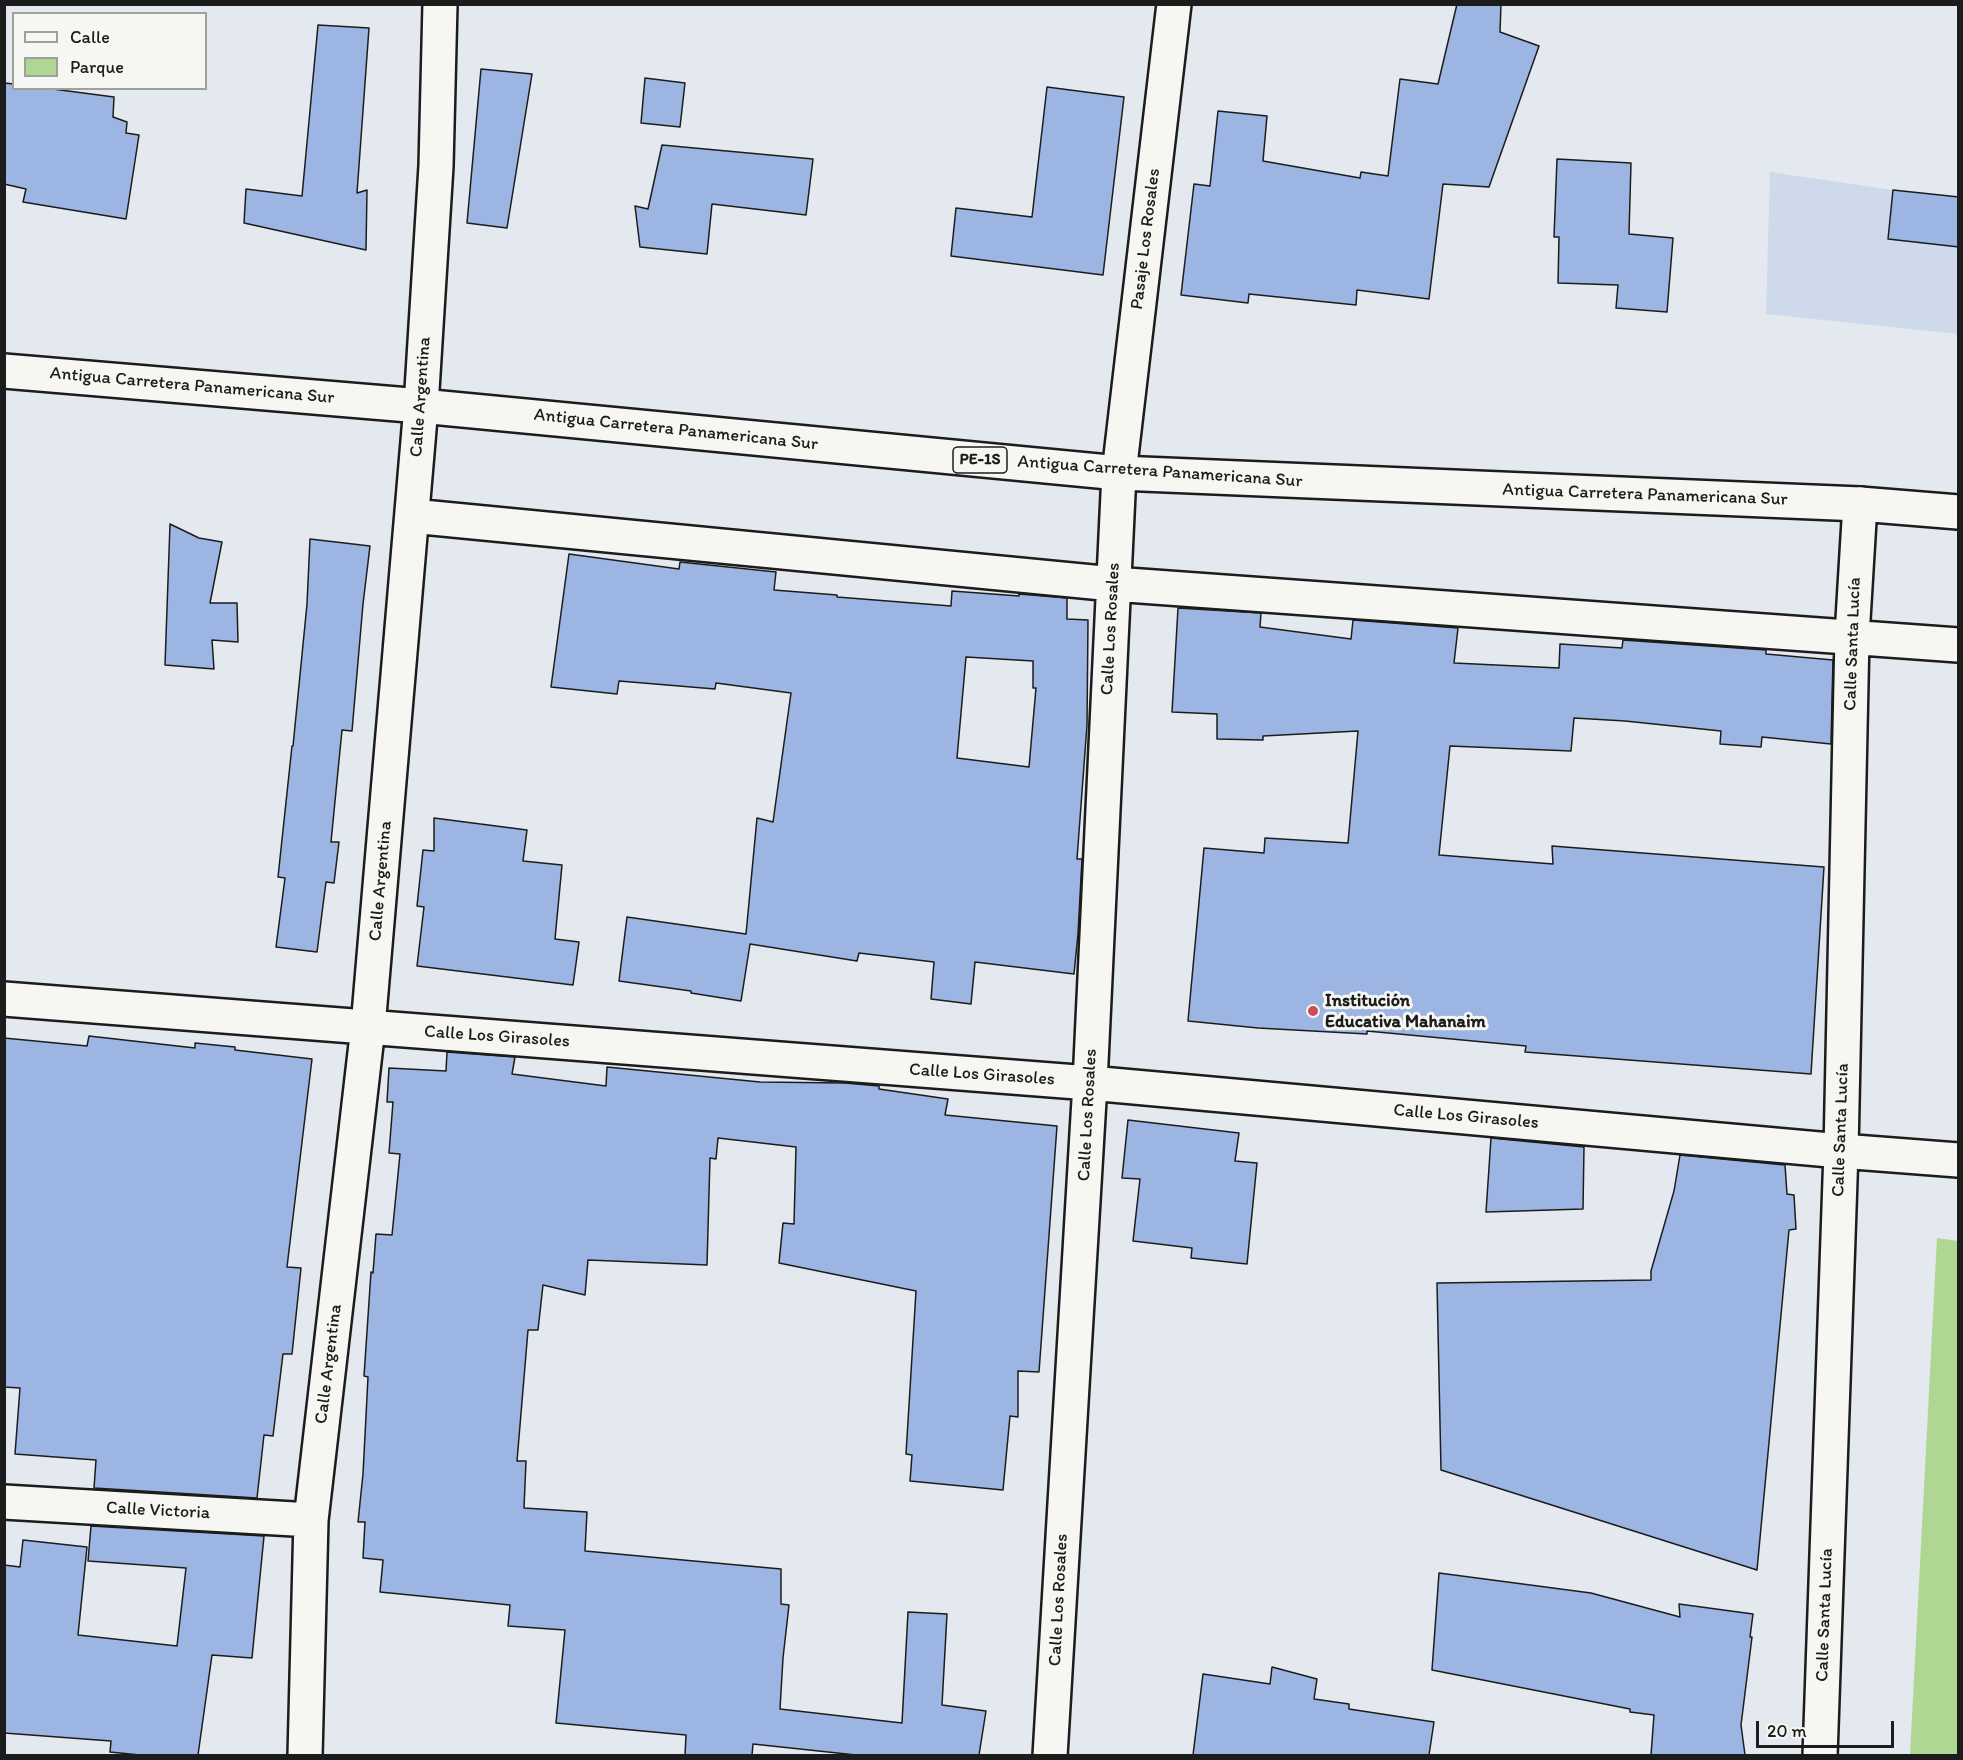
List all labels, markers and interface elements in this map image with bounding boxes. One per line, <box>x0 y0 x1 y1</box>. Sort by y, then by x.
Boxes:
legend <box>12 12 207 90</box>
text: Calle <box>70 26 110 48</box>
text: Parque <box>70 56 124 78</box>
street label: Pasaje Los Rosales <box>1127 167 1165 311</box>
street label: Calle Argentina <box>406 336 436 458</box>
street label: Antigua Carretera Panamericana Sur <box>49 363 335 409</box>
street label: Antigua Carretera Panamericana Sur <box>533 404 819 456</box>
road number: PE-1S <box>953 447 1007 473</box>
street label: Antigua Carretera Panamericana Sur <box>1017 451 1303 493</box>
street label: Antigua Carretera Panamericana Sur <box>1502 479 1788 511</box>
street label: Calle Los Rosales <box>1097 562 1125 696</box>
street label: Calle Santa Lucía <box>1840 577 1866 711</box>
street label: Calle Argentina <box>365 820 397 942</box>
place label: Institución Educativa Mahanaim <box>1325 990 1486 1032</box>
marker: Institución Educativa Mahanaim <box>1306 1004 1320 1018</box>
street label: Calle Los Girasoles <box>423 1021 571 1053</box>
street label: Calle Los Rosales <box>1074 1048 1102 1182</box>
street label: Calle Los Girasoles <box>908 1059 1056 1091</box>
street label: Calle Santa Lucía <box>1828 1063 1854 1197</box>
street label: Calle Los Girasoles <box>1392 1100 1540 1134</box>
street label: Calle Argentina <box>311 1303 347 1425</box>
street label: Calle Victoria <box>105 1497 211 1525</box>
street label: Calle Los Rosales <box>1045 1533 1073 1667</box>
street label: Calle Santa Lucía <box>1812 1548 1838 1682</box>
scale bar <box>1759 1709 1897 1747</box>
text: 20 m <box>1767 1720 1807 1742</box>

